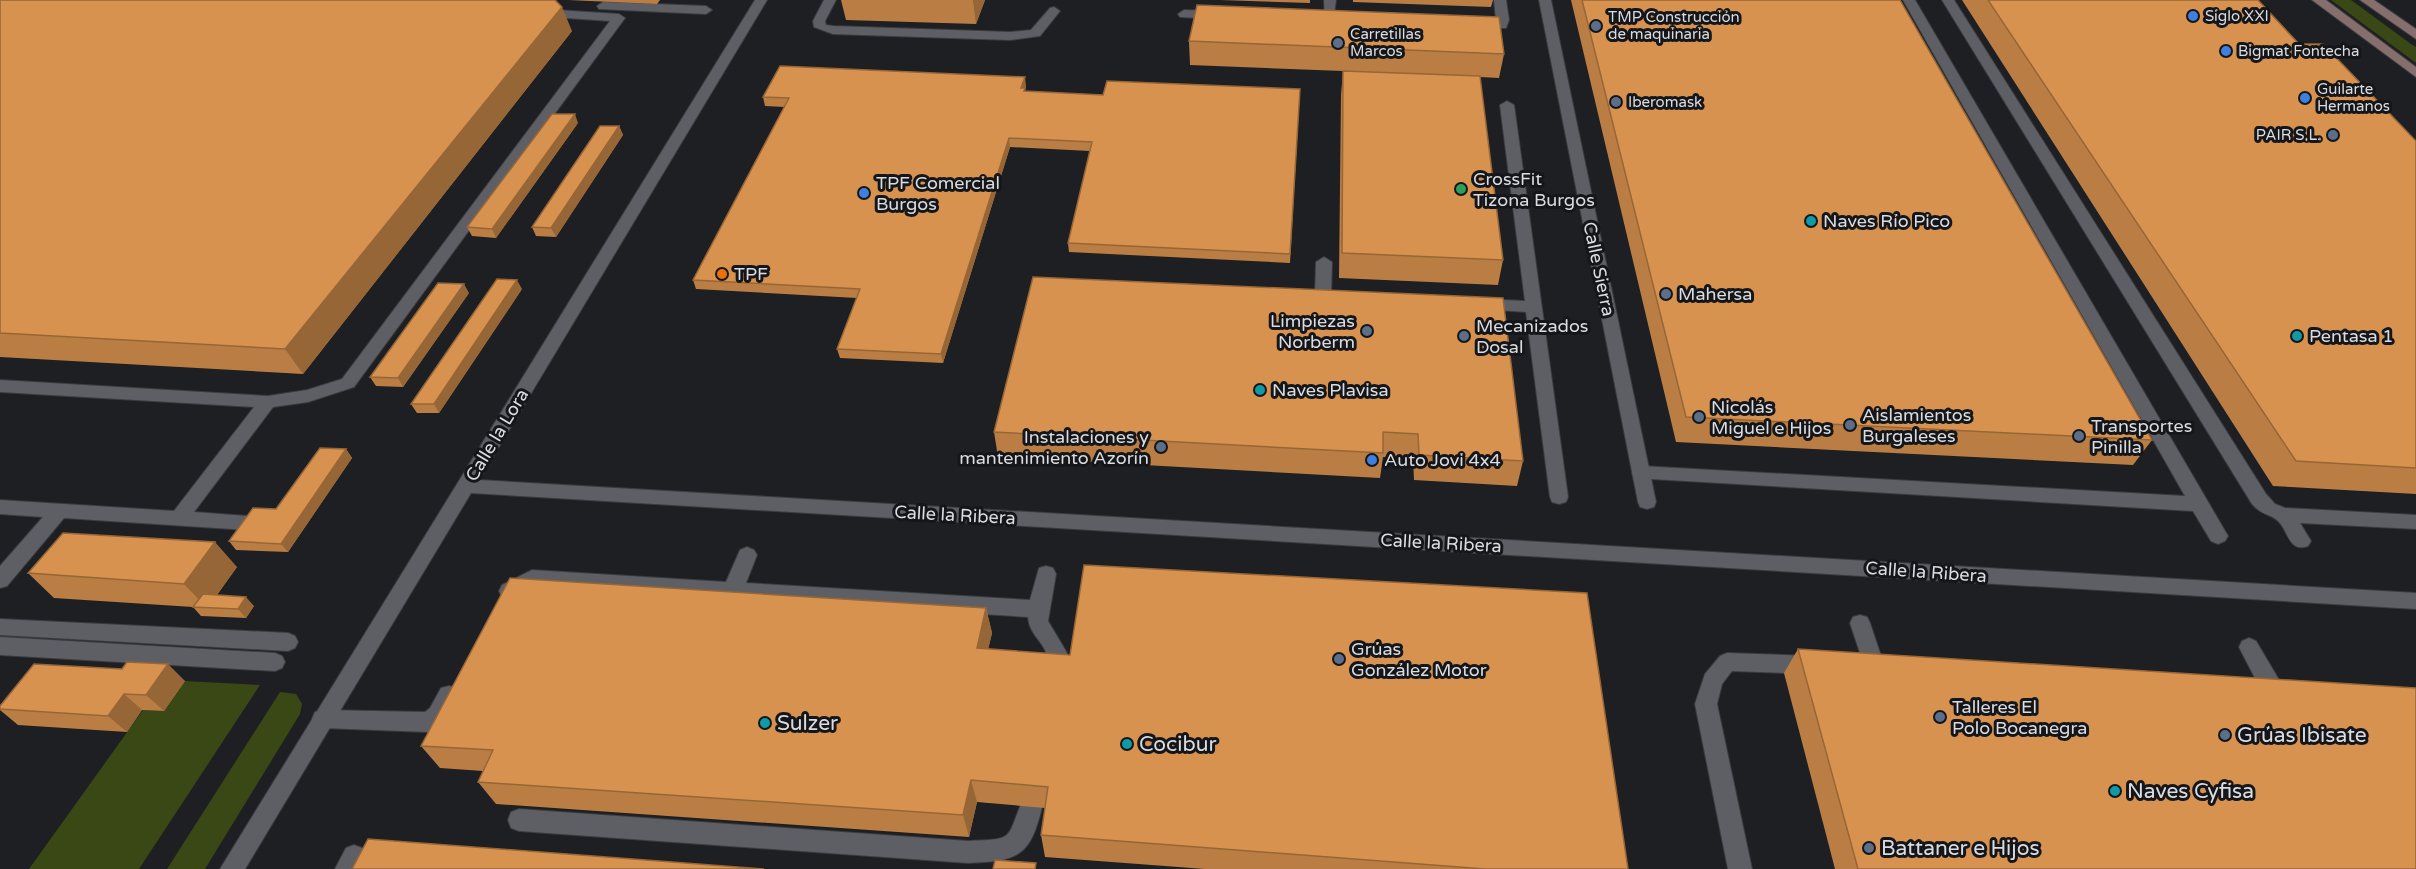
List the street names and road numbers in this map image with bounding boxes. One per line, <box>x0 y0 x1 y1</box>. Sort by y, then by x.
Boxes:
street label: Calle Sierra <box>1578 220 1620 318</box>
street label: Calle la Lora <box>461 385 533 485</box>
street label: Calle la Ribera <box>894 501 1016 529</box>
street label: Calle la Ribera <box>1380 529 1502 557</box>
street label: Calle la Ribera <box>1865 557 1987 587</box>

